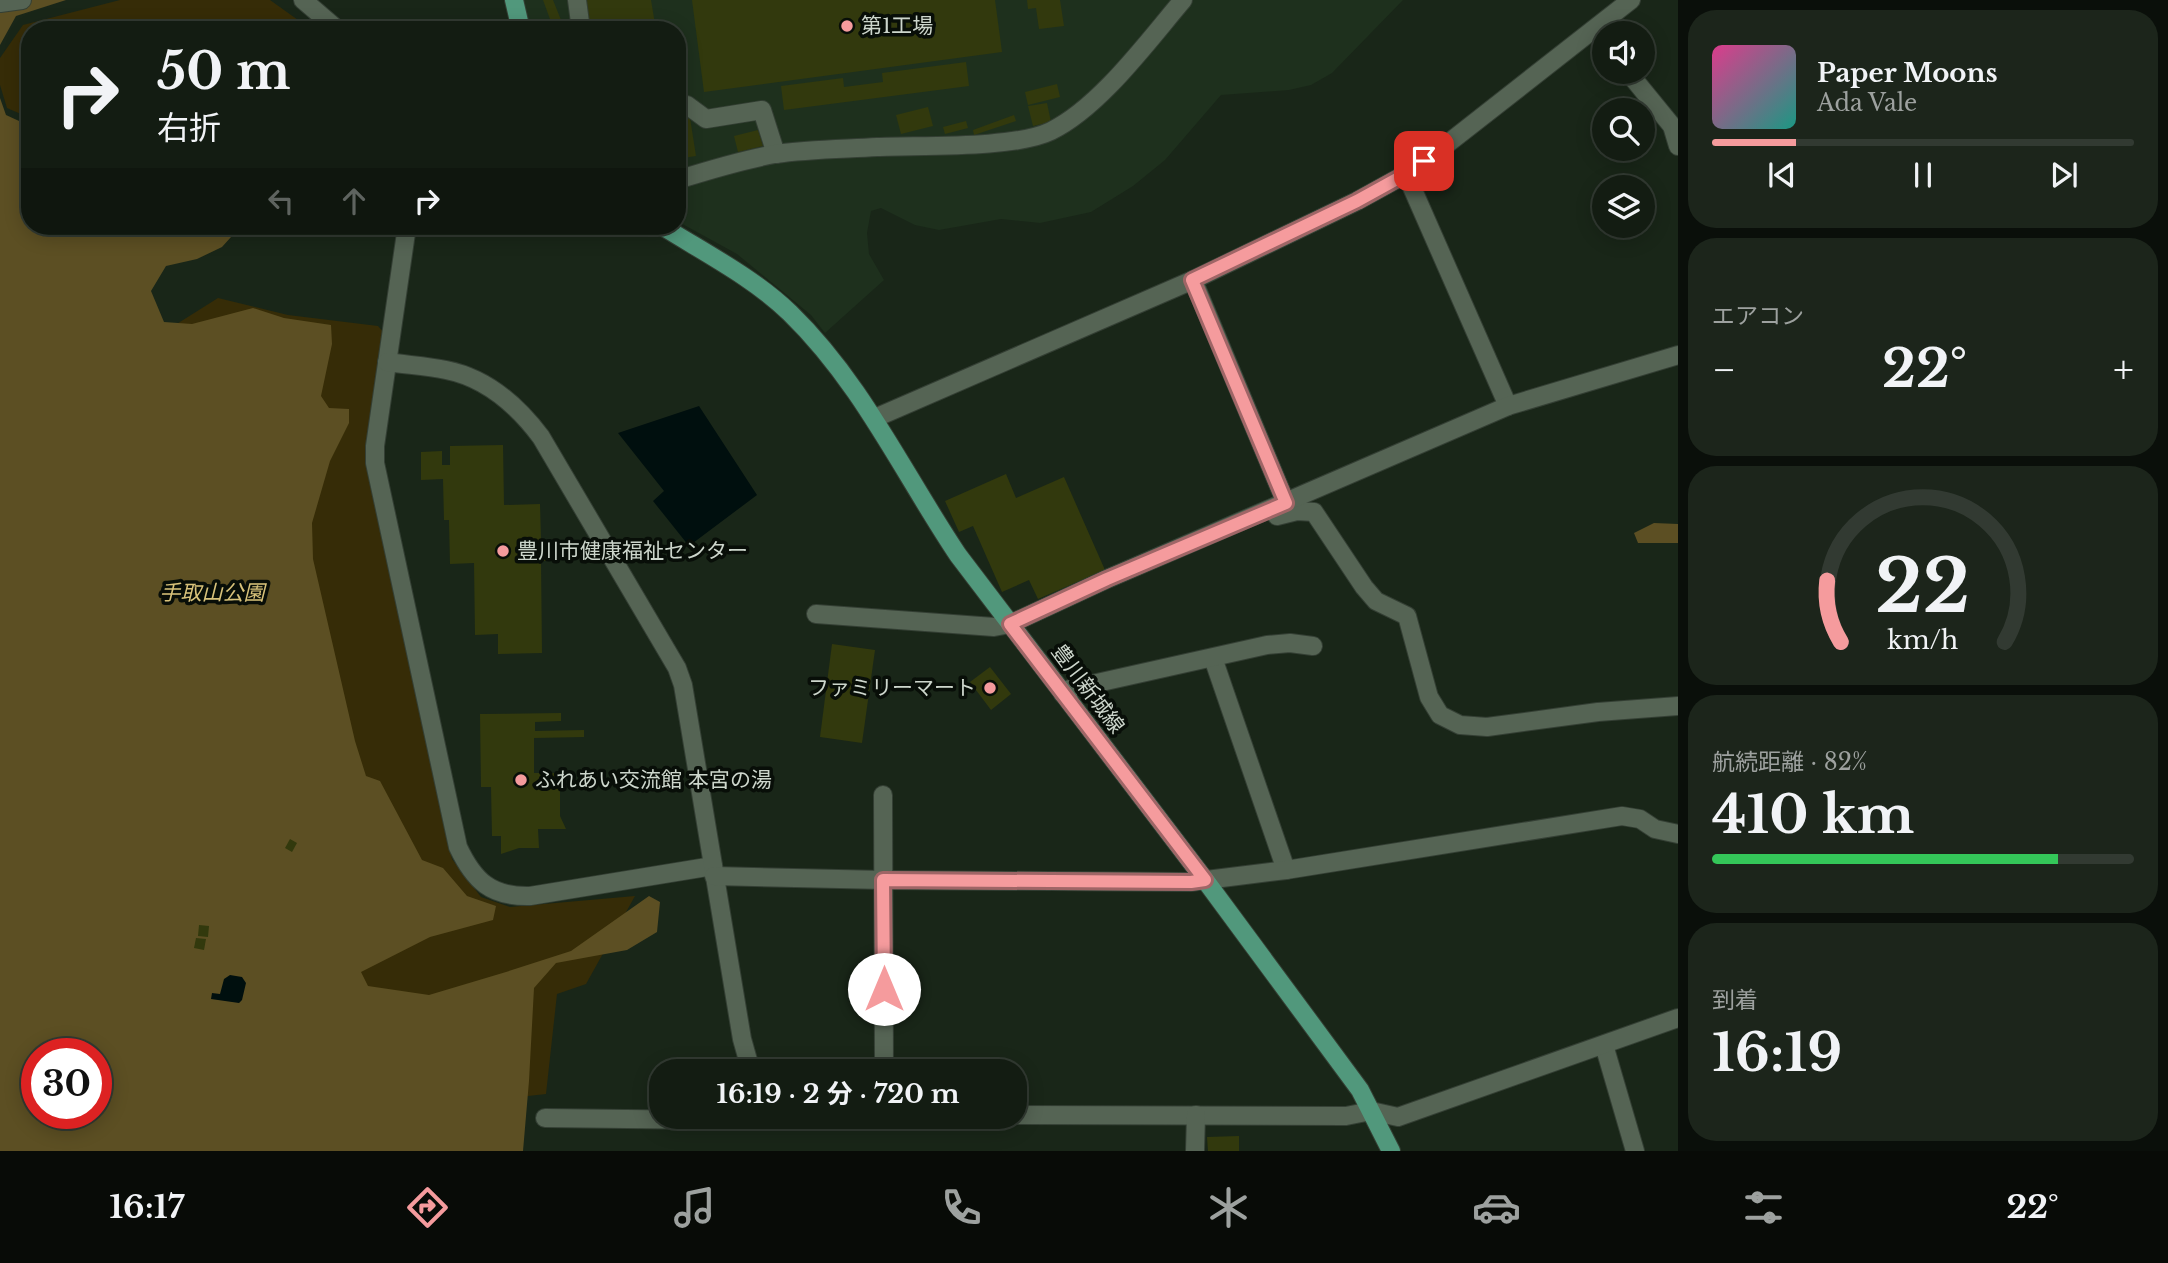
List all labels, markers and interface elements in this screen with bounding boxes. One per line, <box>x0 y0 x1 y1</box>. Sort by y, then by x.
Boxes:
place label: 第1工場 <box>861 13 933 39</box>
marker: 第1工場 <box>839 18 855 34</box>
map controls <box>1592 21 1655 238</box>
button: sound <box>1592 21 1655 84</box>
text: 50 m <box>157 41 290 102</box>
icon: right <box>42 49 133 140</box>
text: Paper Moons <box>1817 57 1998 89</box>
text: Ada Vale <box>1817 89 1917 117</box>
button: search <box>1592 98 1655 161</box>
text: 右折 <box>157 108 221 148</box>
pin <box>1394 131 1454 191</box>
icon: arrive <box>1405 142 1443 180</box>
icon: previous <box>1763 156 1801 194</box>
icon: pause <box>1904 156 1942 194</box>
icon: next <box>2045 156 2083 194</box>
button: layers <box>1592 175 1655 238</box>
icon: left <box>262 182 300 220</box>
icon: ahead <box>335 182 373 220</box>
icon: right <box>408 182 446 220</box>
text: エアコン <box>1712 302 1804 330</box>
text: 22° <box>1882 337 1967 401</box>
text: − <box>1712 346 1736 393</box>
text: + <box>2113 346 2134 393</box>
place label: 豊川市健康福祉センター <box>517 538 748 564</box>
text: 22 <box>1876 541 1970 632</box>
marker: 豊川市健康福祉センター <box>495 543 511 559</box>
park label: 手取山公園 <box>160 580 267 606</box>
text: km/h <box>1888 624 1958 655</box>
street label: 豊川新城線 <box>1046 639 1130 739</box>
place label: ファミリーマート <box>808 675 976 701</box>
marker: ファミリーマート <box>982 680 998 696</box>
text: 航続距離 · 82% <box>1712 748 1867 776</box>
place label: ふれあい交流館 本宮の湯 <box>535 767 772 793</box>
marker: ふれあい交流館 本宮の湯 <box>513 772 529 788</box>
text: 410 km <box>1712 783 1914 847</box>
position arrow <box>847 952 921 1026</box>
text: 到着 <box>1712 986 1758 1014</box>
text: 16:19 <box>1712 1021 1842 1085</box>
speed limit sign: 30 <box>21 1038 112 1129</box>
text: 16:19 · 2 分 · 720 m <box>717 1078 959 1110</box>
icon: directions <box>403 1183 452 1232</box>
icon: music <box>670 1183 719 1232</box>
icon: phone <box>937 1183 986 1232</box>
icon: climate <box>1204 1183 1253 1232</box>
icon: car <box>1472 1183 1521 1232</box>
icon: filters <box>1739 1183 1788 1232</box>
text: 16:17 <box>109 1187 184 1227</box>
text: 22° <box>2006 1187 2059 1227</box>

